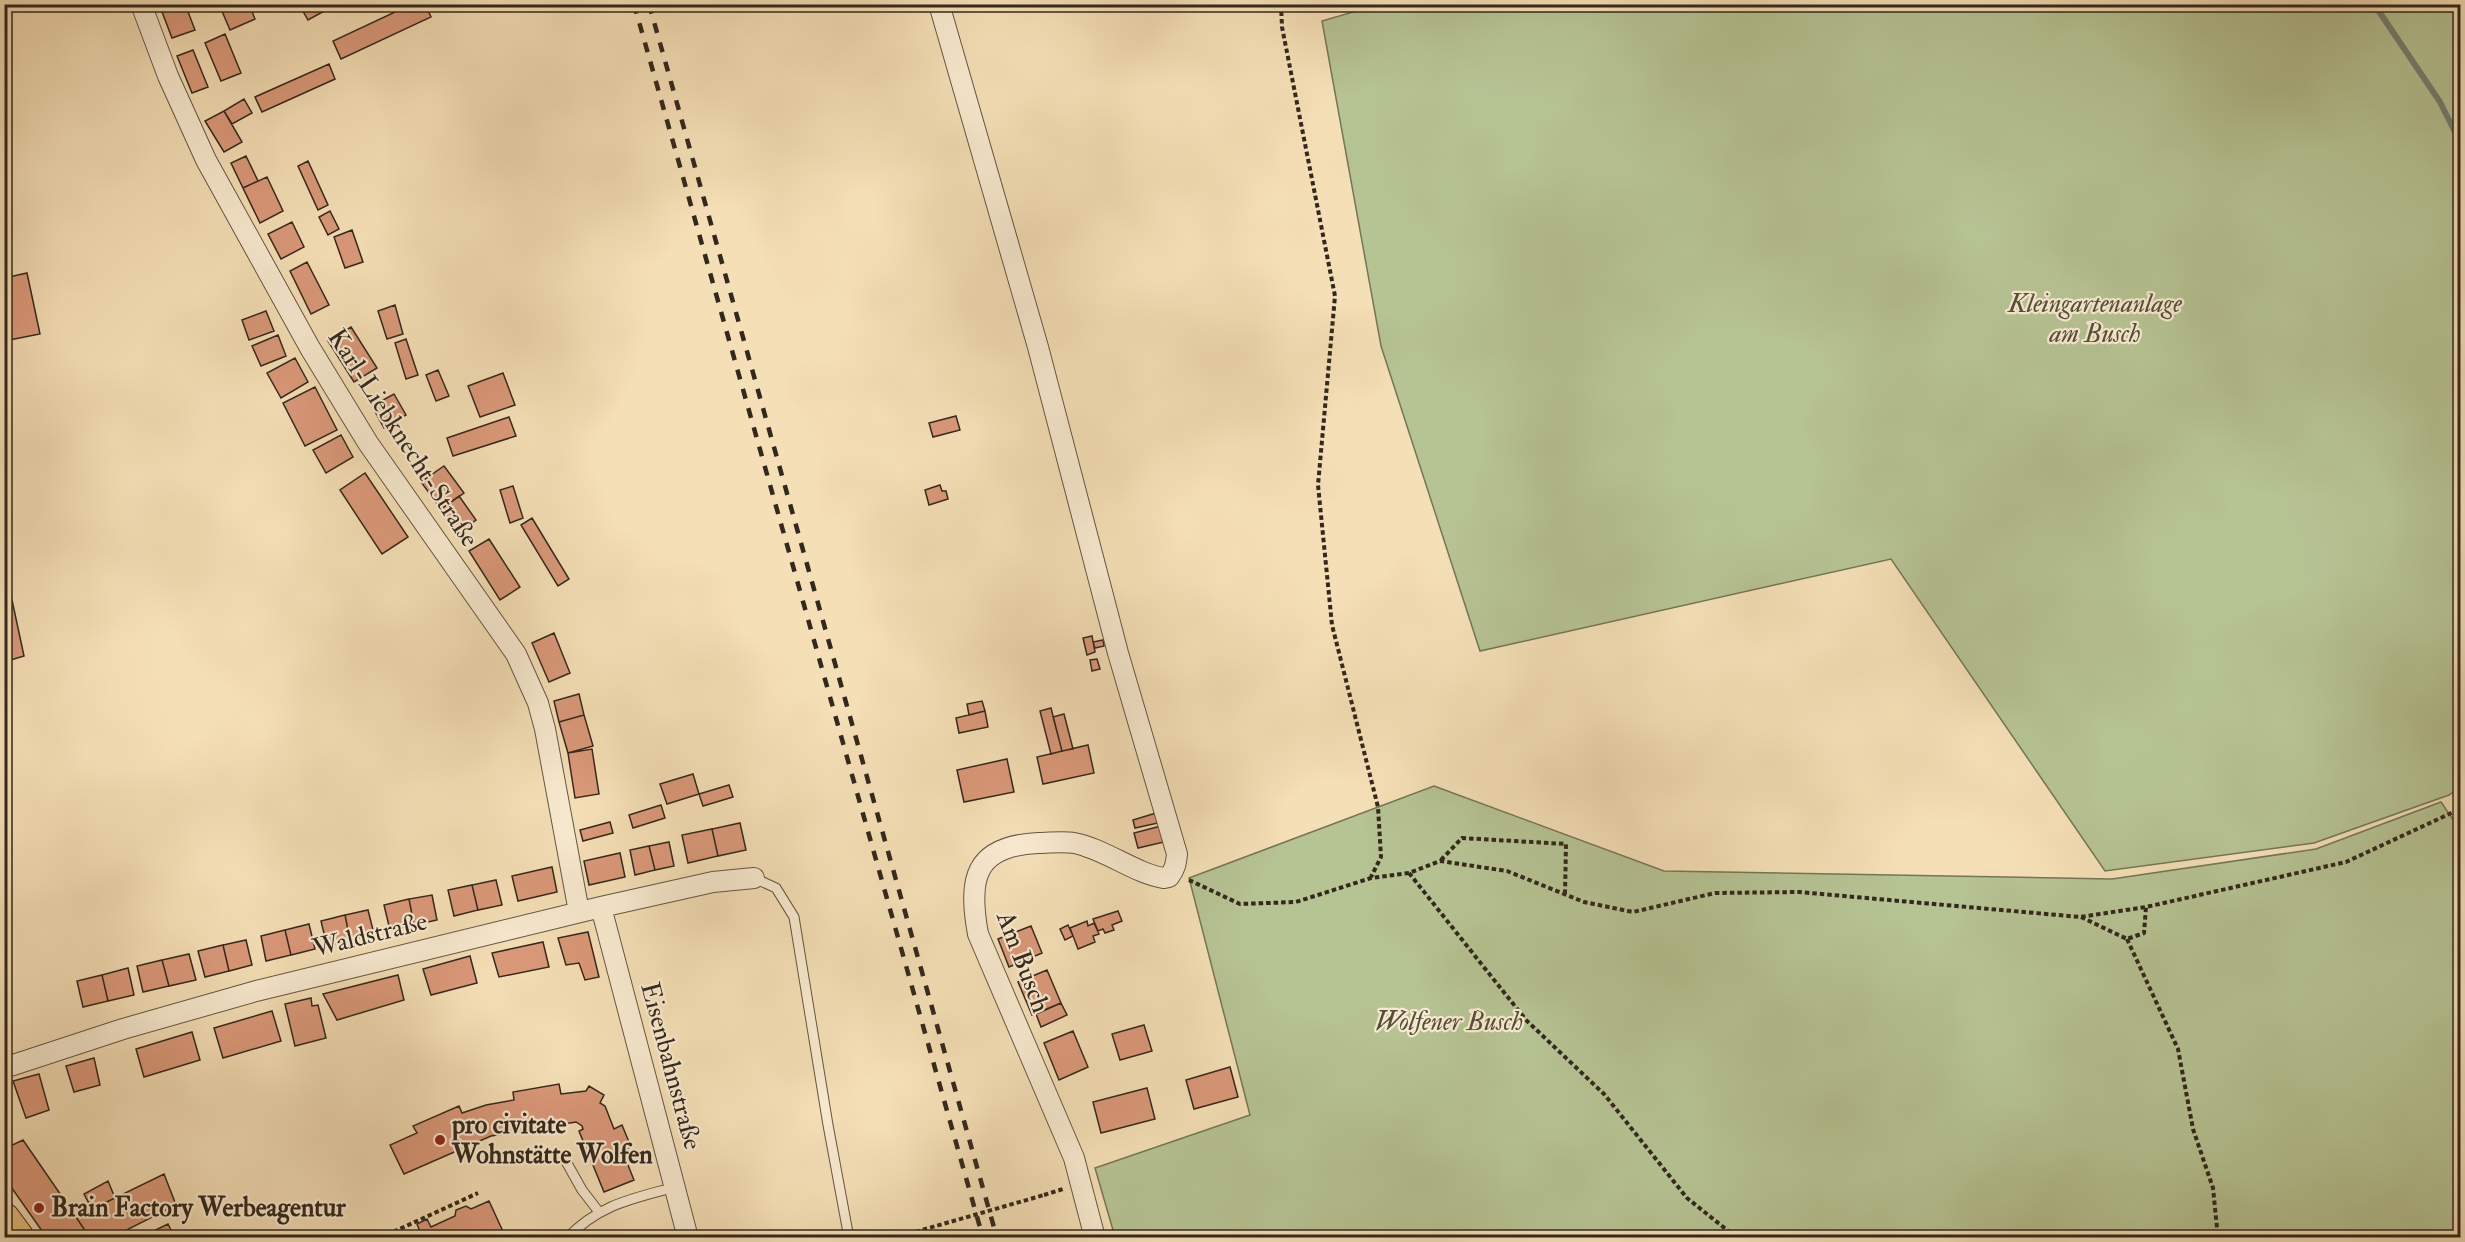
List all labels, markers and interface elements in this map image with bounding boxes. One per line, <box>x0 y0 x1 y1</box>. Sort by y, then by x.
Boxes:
park label: Kleingartenanlage am Busch <box>2006 288 2182 350</box>
street label: Karl-Liebknecht-Straße <box>321 323 486 553</box>
street label: Waldstraße <box>308 905 431 965</box>
street label: Am Busch <box>989 906 1057 1017</box>
street label: Eisenbahnstraße <box>633 979 709 1153</box>
park label: Wolfener Busch <box>1375 1006 1523 1038</box>
place label: pro civitate Wohnstätte Wolfen <box>451 1109 653 1171</box>
marker: pro civitate Wohnstätte Wolfen <box>433 1133 447 1147</box>
place label: Brain Factory Werbeagentur <box>51 1192 346 1225</box>
marker: Brain Factory Werbeagentur <box>32 1201 46 1215</box>

